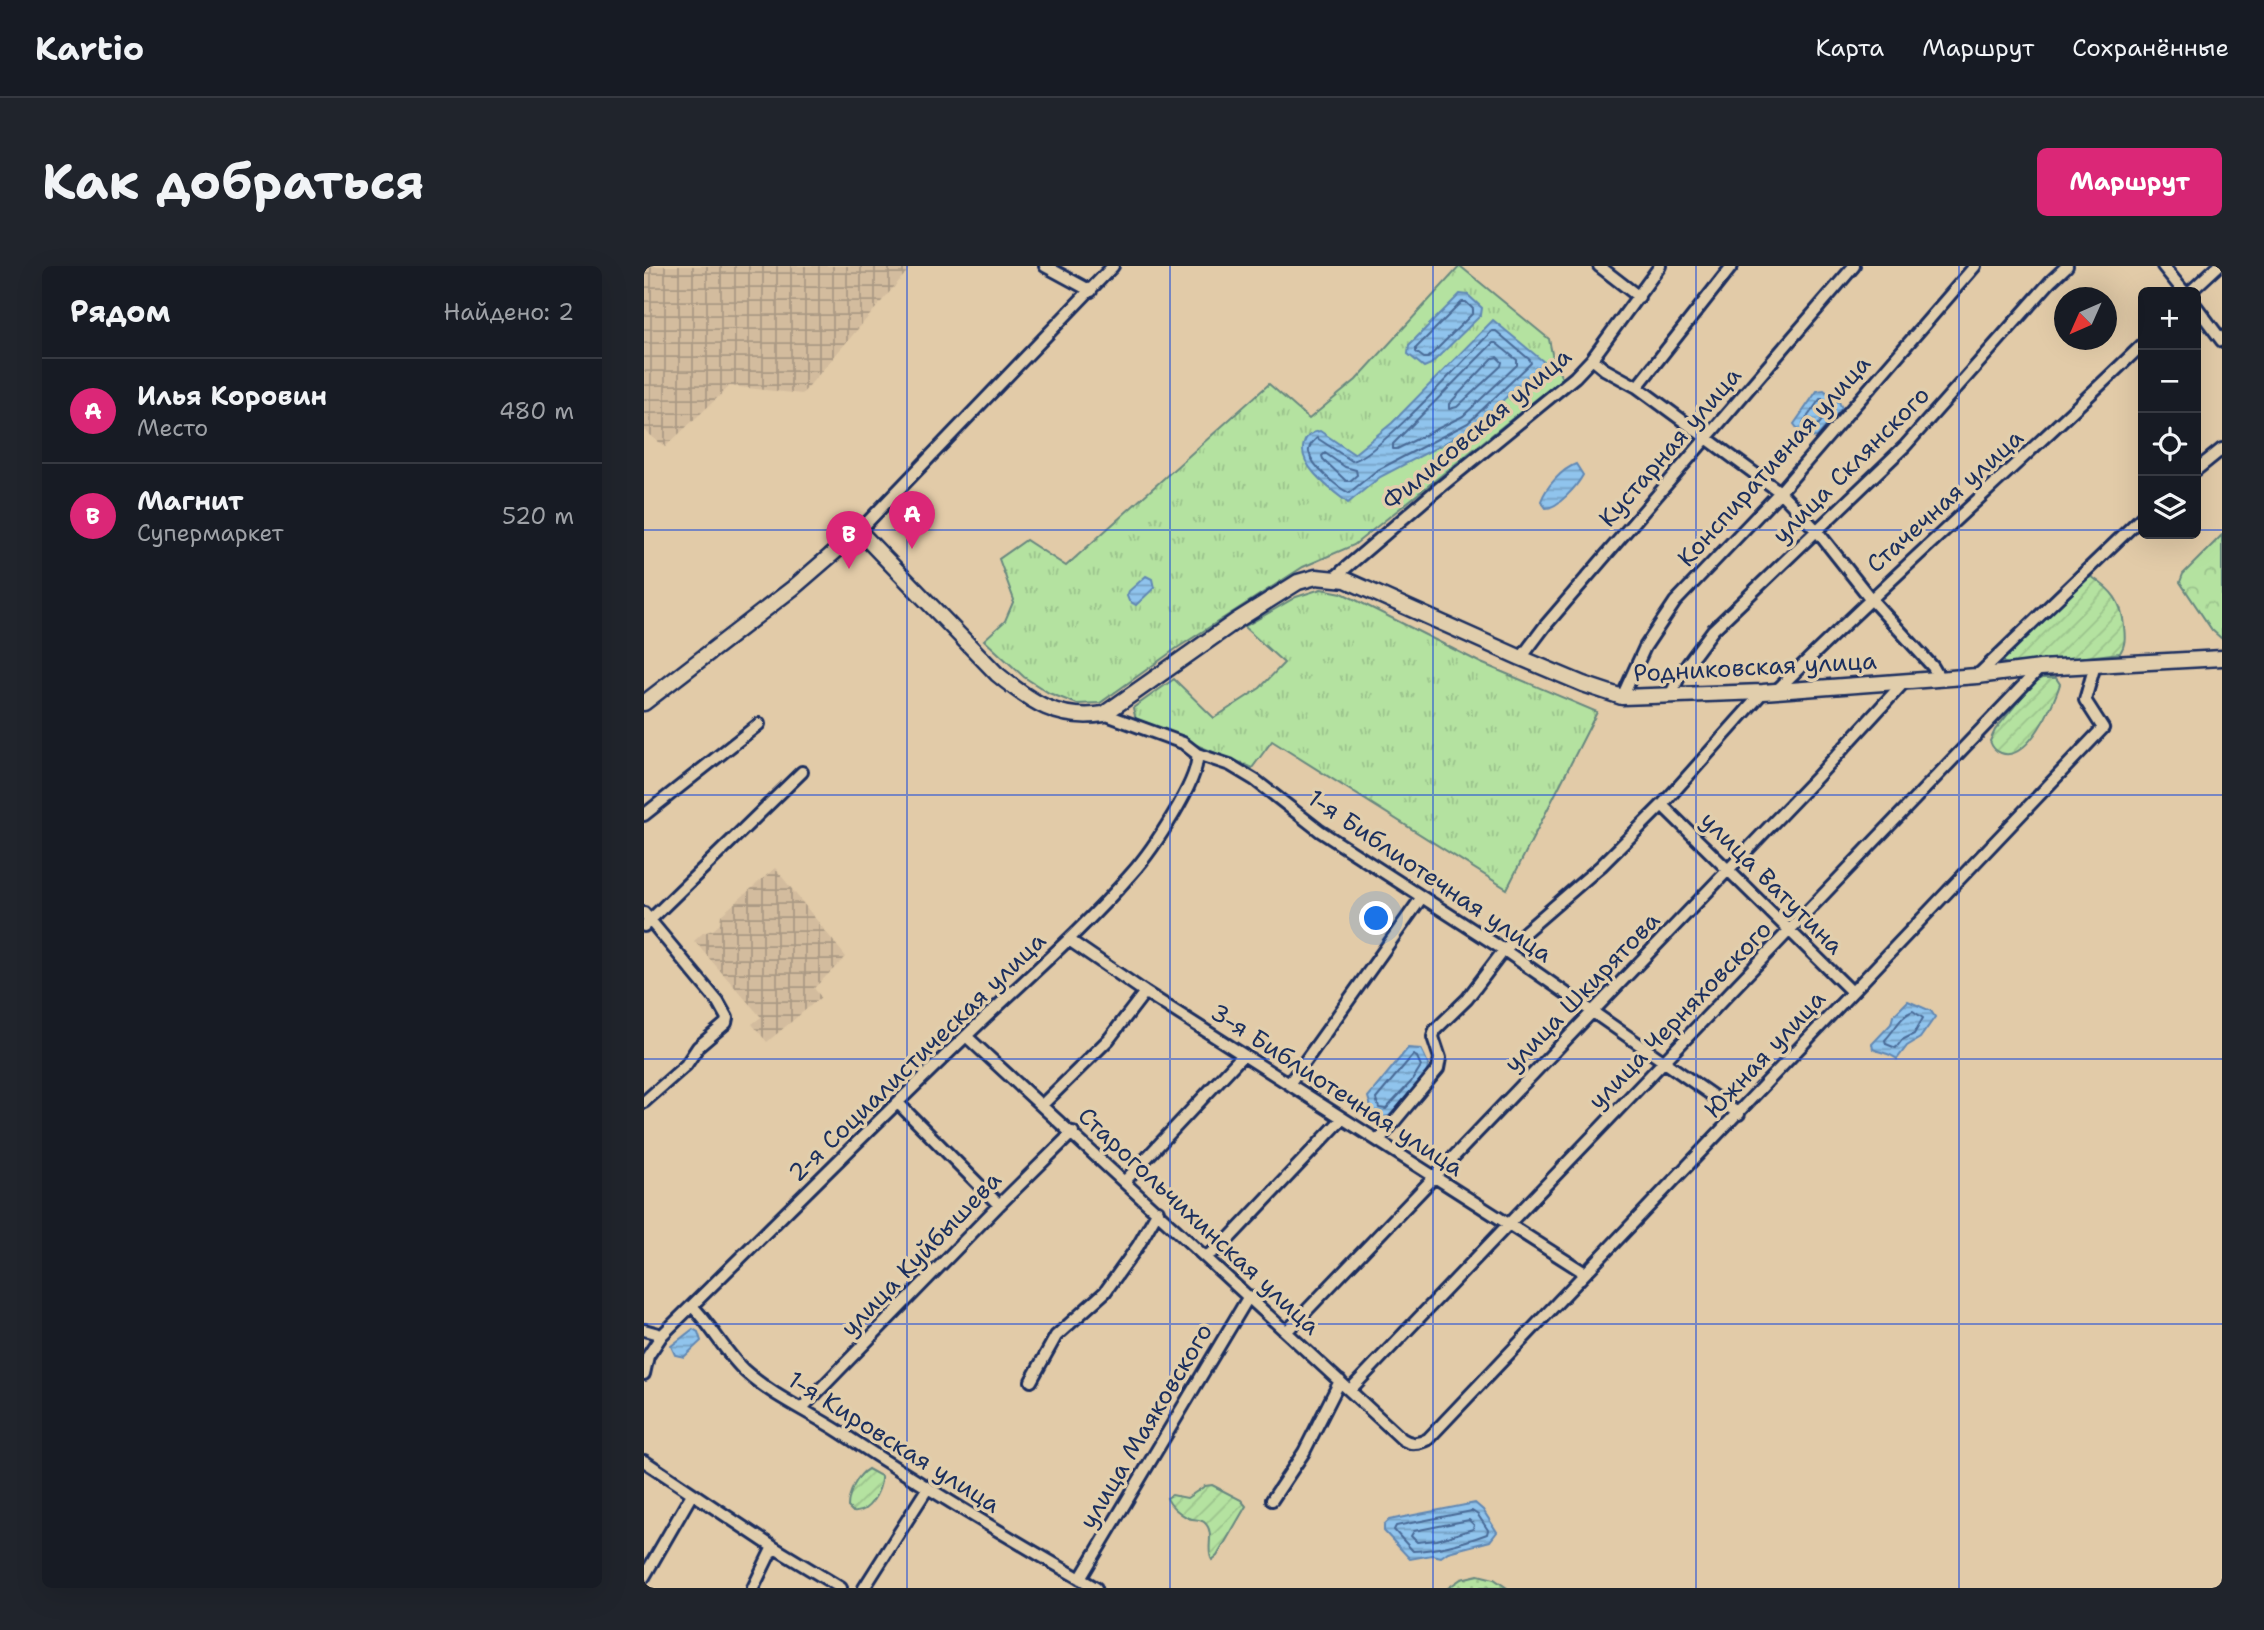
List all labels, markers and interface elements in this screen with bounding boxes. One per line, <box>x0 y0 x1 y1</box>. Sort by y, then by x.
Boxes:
text: Kartio <box>35 26 144 71</box>
text: Карта <box>1816 32 1884 64</box>
text: Маршрут <box>1922 32 2034 64</box>
text: Сохранённые <box>2072 32 2229 64</box>
button: Маршрут <box>2037 148 2222 216</box>
text: Как добраться <box>42 149 424 215</box>
north arrow <box>2054 287 2117 350</box>
map controls <box>2138 287 2201 539</box>
button: + <box>2138 287 2201 350</box>
text: Рядом <box>70 291 170 332</box>
text: Найдено: 2 <box>444 297 574 327</box>
street label: Филисовская улица <box>1376 341 1578 517</box>
street label: Конспиративная улица <box>1670 348 1878 574</box>
button: − <box>2138 350 2201 413</box>
street label: Кустарная улица <box>1592 360 1748 534</box>
text: Илья Коровин <box>137 378 327 413</box>
street label: улица Склянского <box>1765 379 1937 551</box>
text: A <box>84 396 102 426</box>
text: 480 m <box>499 396 574 426</box>
text: Место <box>137 413 208 443</box>
button: locate <box>2138 413 2201 476</box>
street label: Стачечная улица <box>1860 422 2030 580</box>
button: layers <box>2138 476 2201 539</box>
text: Магнит <box>137 483 243 518</box>
pin: A <box>889 491 935 549</box>
text: B <box>86 501 100 531</box>
text: 520 m <box>502 501 574 531</box>
pin: B <box>826 511 872 569</box>
text: Супермаркет <box>137 518 284 548</box>
street label: Родниковская улица <box>1632 645 1878 689</box>
street label: 1-я Библиотечная улица <box>1302 782 1559 970</box>
street label: улица Ватутина <box>1693 804 1851 962</box>
your location <box>1359 901 1393 935</box>
street label: улица Шкирятова <box>1497 905 1667 1079</box>
street label: улица Черняховского <box>1581 914 1779 1116</box>
street label: 2-я Социалистическая улица <box>781 925 1053 1189</box>
street label: Южная улица <box>1698 983 1832 1125</box>
street label: 3-я Библиотечная улица <box>1204 996 1470 1184</box>
street label: Старогольчихинская улица <box>1071 1100 1327 1342</box>
street label: улица Куйбышева <box>834 1164 1008 1344</box>
street label: улица Маяковского <box>1072 1317 1220 1535</box>
street label: 1-я Кировская улица <box>782 1364 1006 1520</box>

